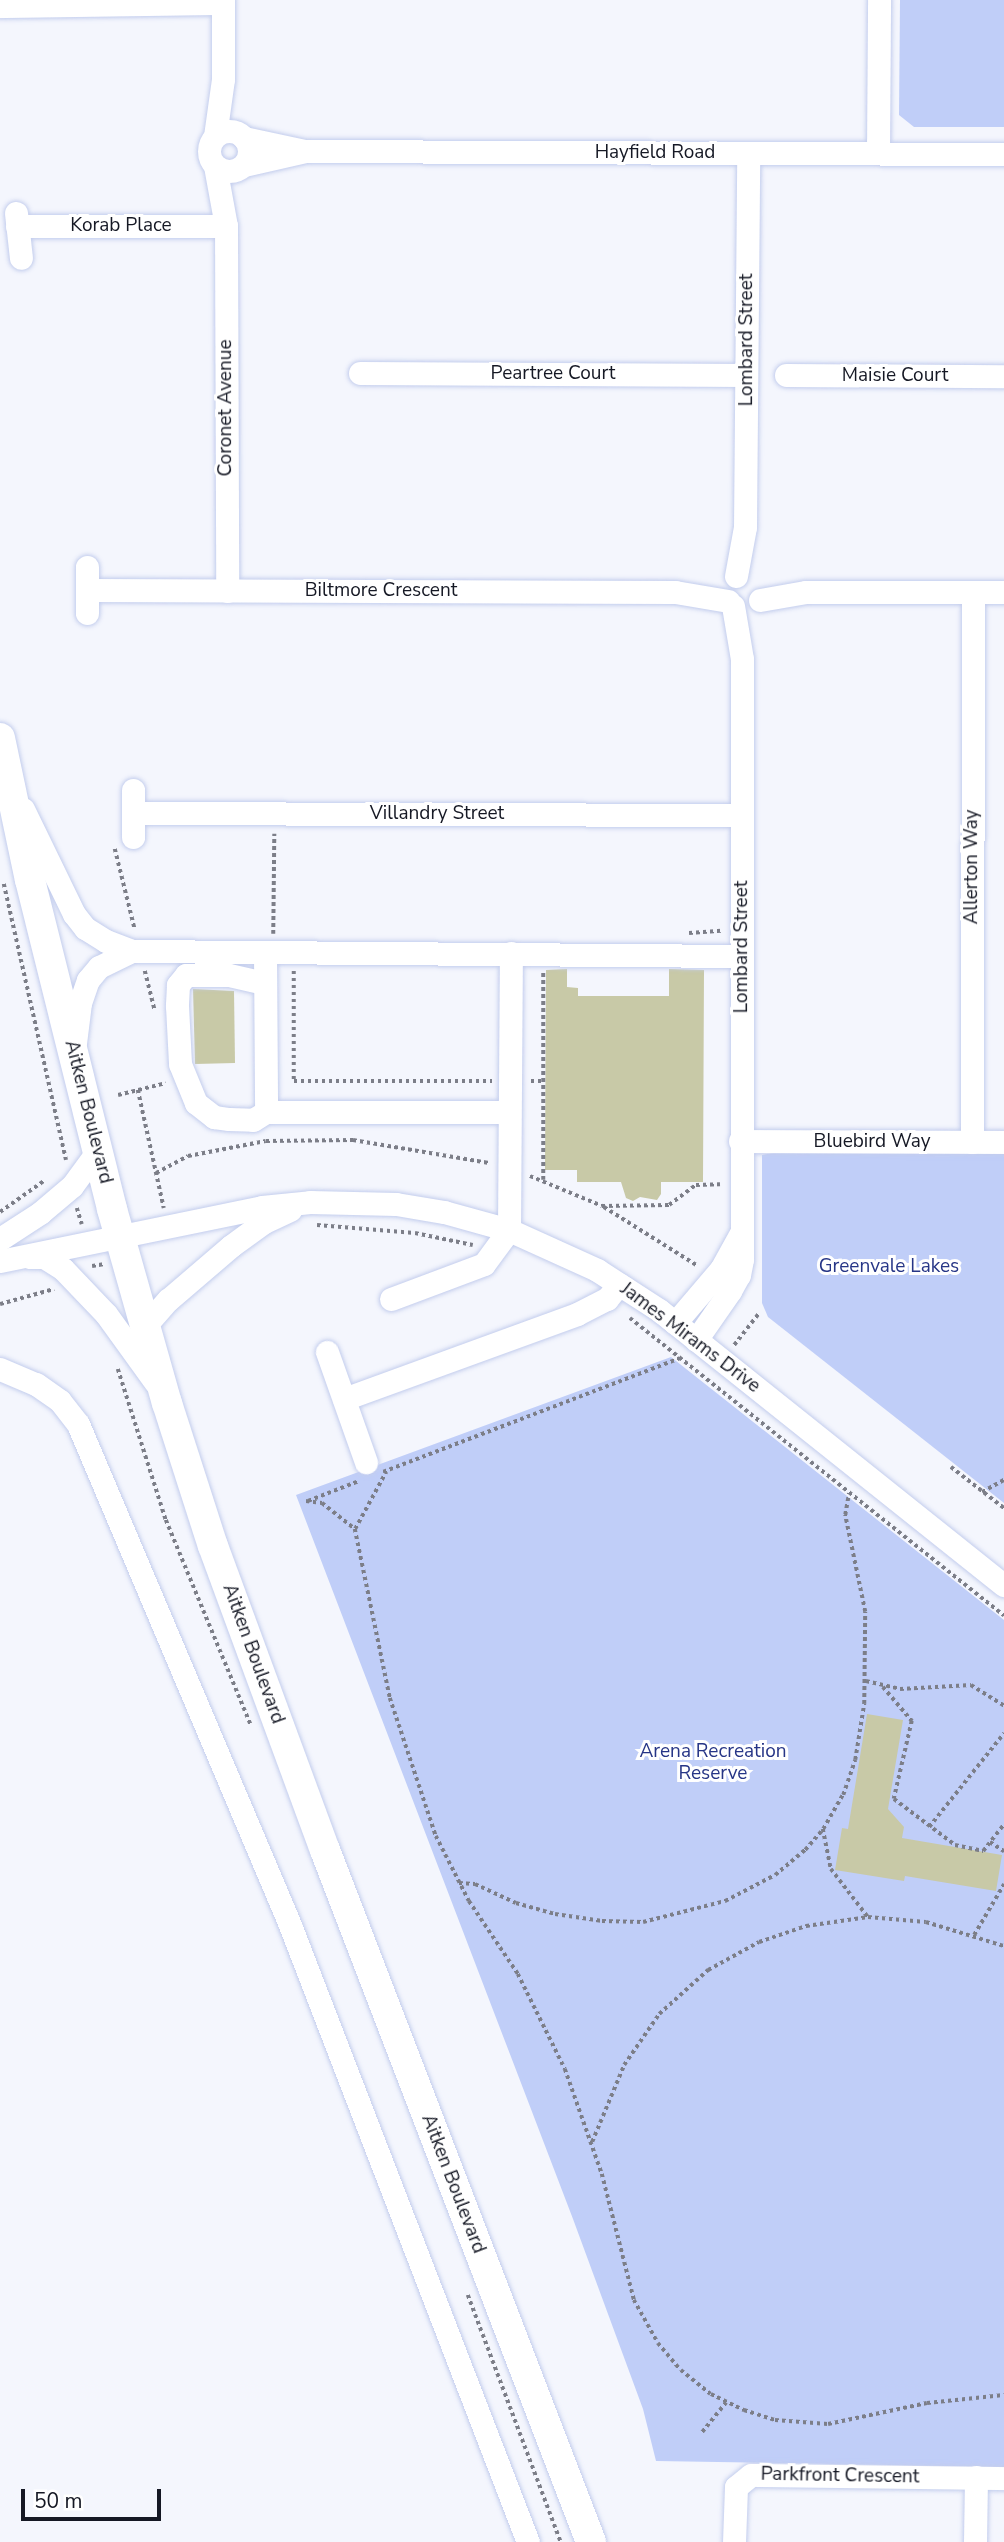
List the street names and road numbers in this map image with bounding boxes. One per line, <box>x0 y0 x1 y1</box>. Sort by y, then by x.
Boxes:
street label: Hayfield Road <box>595 142 715 164</box>
street label: Korab Place <box>70 215 172 237</box>
street label: Lombard Street <box>736 274 758 406</box>
street label: Coronet Avenue <box>215 339 237 477</box>
street label: Peartree Court <box>491 363 615 385</box>
street label: Maisie Court <box>842 365 948 387</box>
street label: Biltmore Crescent <box>305 580 457 602</box>
street label: Villandry Street <box>370 803 504 825</box>
street label: Allerton Way <box>961 810 983 924</box>
street label: Lombard Street <box>731 881 753 1013</box>
street label: Aitken Boulevard <box>59 1038 117 1186</box>
street label: Bluebird Way <box>814 1131 930 1153</box>
street label: James Mirams Drive <box>615 1278 765 1398</box>
street label: Aitken Boulevard <box>217 1581 289 1727</box>
street label: Aitken Boulevard <box>416 2111 490 2257</box>
street label: Parkfront Crescent <box>760 2463 920 2489</box>

